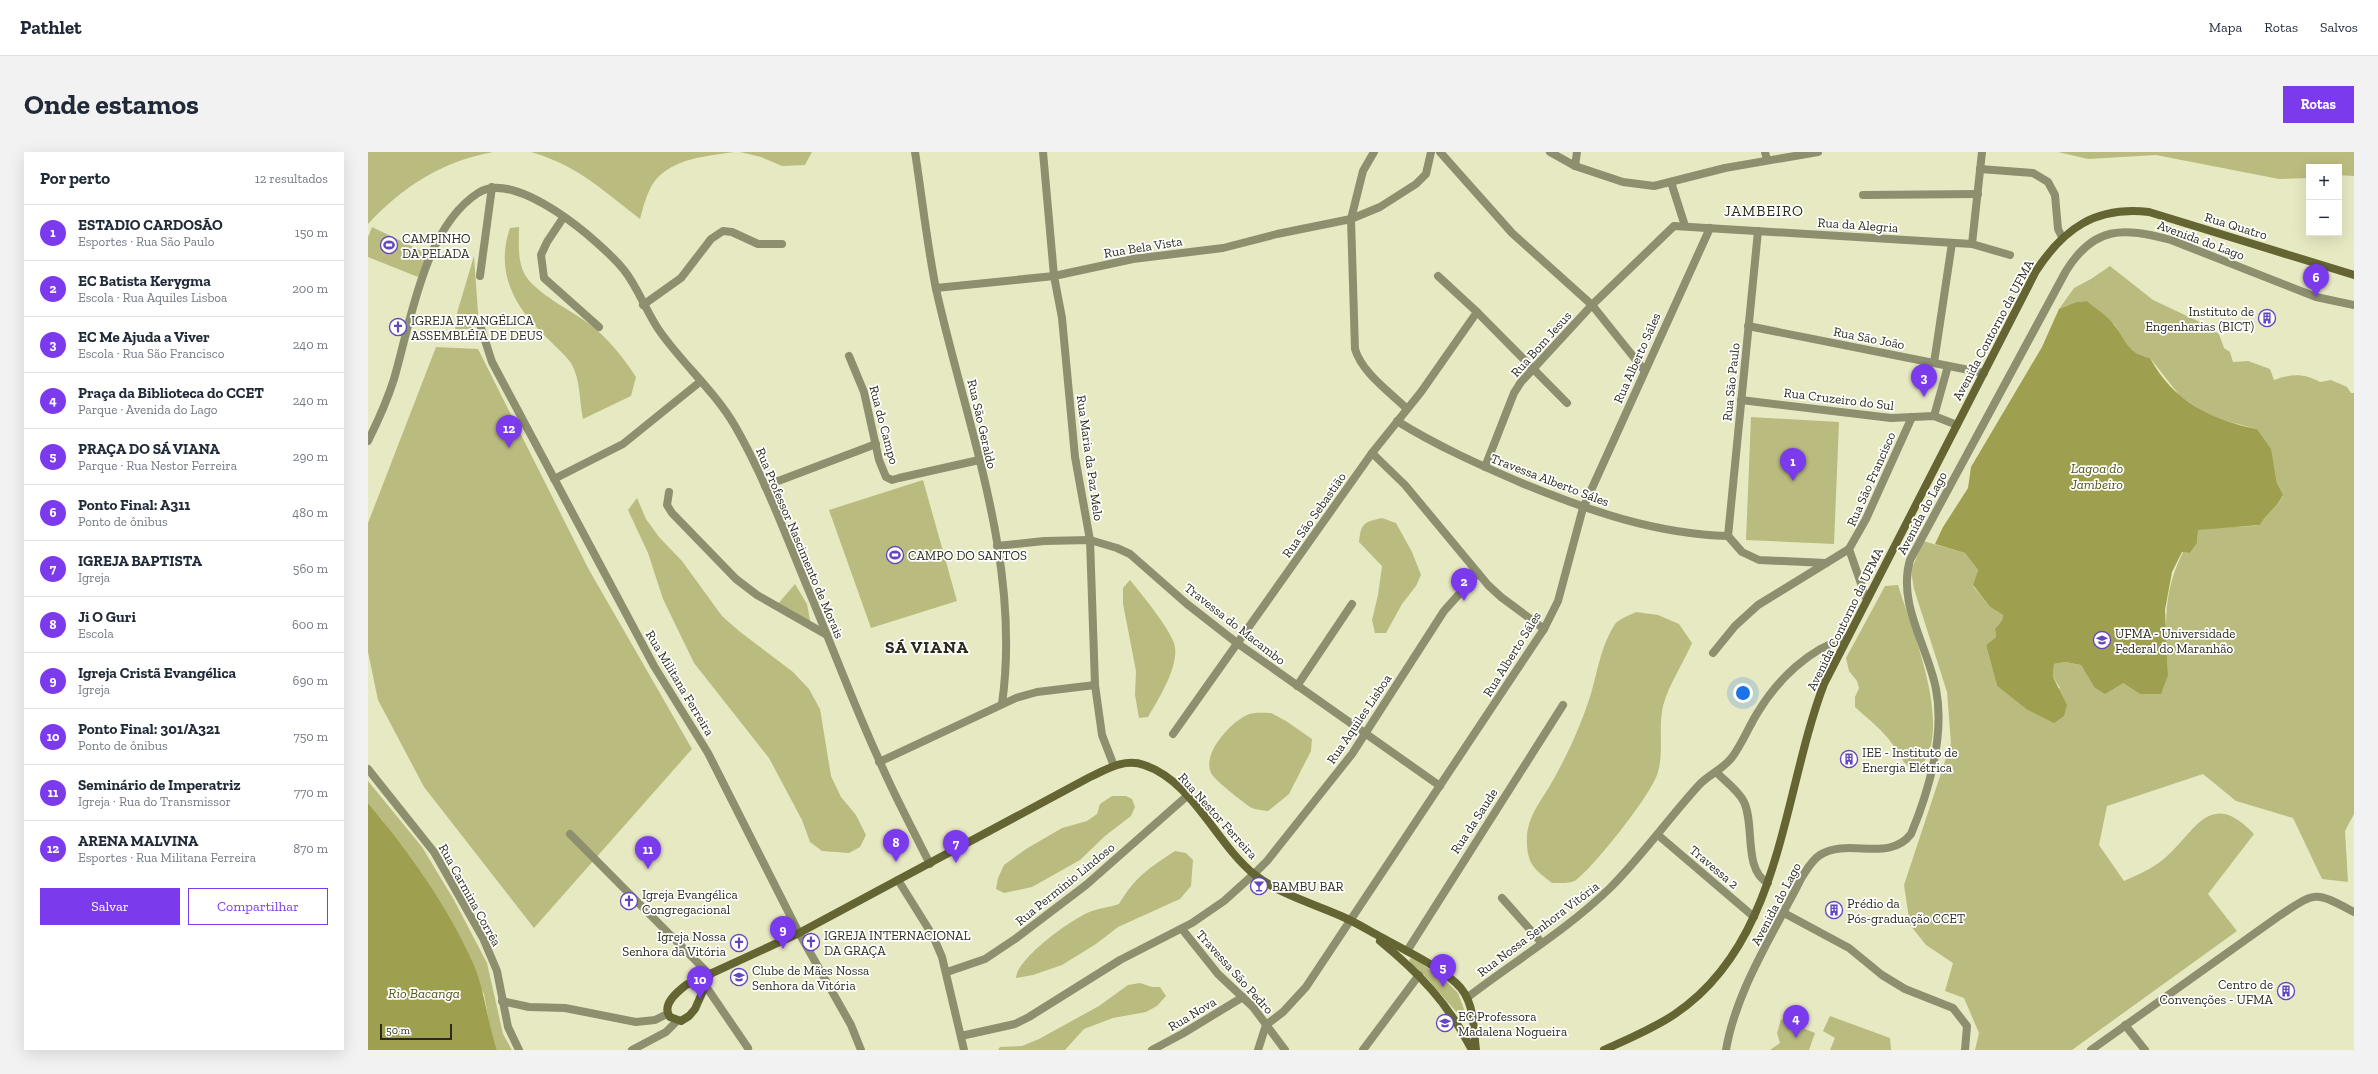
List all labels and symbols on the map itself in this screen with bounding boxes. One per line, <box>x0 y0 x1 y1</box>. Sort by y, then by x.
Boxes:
district label: JAMBEIRO <box>1724 202 1804 220</box>
street label: Rua Quatro <box>2203 209 2269 243</box>
street label: Rua da Alegria <box>1817 215 1900 235</box>
street label: Avenida do Lago <box>2155 217 2247 263</box>
place label: CAMPINHO DA PELADA <box>402 231 471 261</box>
street label: Rua Bela Vista <box>1103 233 1184 261</box>
sports icon: CAMPINHO DA PELADA <box>379 235 399 255</box>
street label: Avenida Contorno da UFMA <box>1949 257 2037 403</box>
pin: 6 <box>2303 264 2329 297</box>
place label: Instituto de Engenharias (BICT) <box>2145 304 2254 334</box>
street label: Rua Bom Jesus <box>1508 308 1575 380</box>
building icon: Instituto de Engenharias (BICT) <box>2257 308 2277 328</box>
street label: Rua Alberto Sáles <box>1610 310 1664 406</box>
place label: IGREJA EVANGÉLICA ASSEMBLÉIA DE DEUS <box>411 313 543 343</box>
church icon: IGREJA EVANGÉLICA ASSEMBLÉIA DE DEUS <box>388 317 408 337</box>
street label: Rua São João <box>1832 324 1906 352</box>
street label: Rua São Paulo <box>1719 342 1743 422</box>
pin: 3 <box>1911 364 1937 397</box>
street label: Rua São Geraldo <box>964 378 1000 471</box>
street label: Rua do Campo <box>866 384 902 466</box>
street label: Rua Cruzeiro do Sul <box>1783 385 1896 413</box>
street label: Rua Maria da Paz Melo <box>1074 394 1106 522</box>
pin: 12 <box>496 415 522 448</box>
street label: Rua São Francisco <box>1843 429 1899 529</box>
street label: Rua Professor Nascimento de Morais <box>753 445 847 641</box>
pin: 1 <box>1780 448 1806 481</box>
street label: Travessa Alberto Sáles <box>1489 451 1611 510</box>
water label: Lagoa do Jambeiro <box>2070 460 2123 493</box>
street label: Rua São Sebastião <box>1279 469 1349 561</box>
street label: Avenida do Lago <box>1894 469 1950 557</box>
sports icon: CAMPO DO SANTOS <box>885 545 905 565</box>
street label: Avenida Contorno da UFMA <box>1804 545 1886 693</box>
place label: CAMPO DO SANTOS <box>908 548 1027 563</box>
pin: 2 <box>1451 568 1477 601</box>
street label: Travessa do Macambo <box>1182 580 1289 668</box>
street label: Rua Alberto Sáles <box>1480 608 1544 699</box>
place label: UFMA - Universidade Federal do Maranhão <box>2115 626 2235 656</box>
street label: Rua Militana Ferreira <box>643 628 718 739</box>
school or university icon: UFMA - Universidade Federal do Maranhão <box>2092 630 2112 650</box>
district label: SÁ VIANA <box>885 637 969 657</box>
street label: Rua Aquiles Lisboa <box>1323 671 1395 767</box>
your location <box>1733 683 1753 703</box>
place label: IEE - Instituto de Energia Elétrica <box>1862 745 1958 775</box>
building icon: IEE - Instituto de Energia Elétrica <box>1839 749 1859 769</box>
street label: Rua Nestor Ferreira <box>1175 770 1261 863</box>
street label: Rua da Saude <box>1447 786 1501 856</box>
pin: 8 <box>883 829 909 862</box>
pin: 7 <box>943 830 969 863</box>
pin: 11 <box>635 836 661 869</box>
street label: Rua Permínio Lindoso <box>1012 839 1118 929</box>
street label: Rua Carmina Corrêa <box>436 841 505 949</box>
street label: Travessa 2 <box>1687 842 1742 892</box>
street label: Avenida do Lago <box>1748 860 1804 948</box>
bar icon: BAMBU BAR <box>1249 876 1269 896</box>
street label: Rua Nossa Senhora Vitória <box>1474 878 1602 980</box>
place label: BAMBU BAR <box>1272 879 1344 894</box>
place label: Igreja Evangélica Congregacional <box>642 887 738 917</box>
church icon: Igreja Evangélica Congregacional <box>619 891 639 911</box>
place label: Prédio da Pós-graduação CCET <box>1847 896 1965 926</box>
building icon: Prédio da Pós-graduação CCET <box>1824 900 1844 920</box>
pin: 9 <box>770 916 796 949</box>
street label: Travessa São Pedro <box>1193 927 1277 1017</box>
place label: IGREJA INTERNACIONAL DA GRAÇA <box>824 928 971 958</box>
place label: Igreja Nossa Senhora da Vitória <box>622 929 727 959</box>
church icon: IGREJA INTERNACIONAL DA GRAÇA <box>801 932 821 952</box>
church icon: Igreja Nossa Senhora da Vitória <box>729 933 749 953</box>
pin: 5 <box>1430 954 1456 987</box>
place label: Clube de Mães Nossa Senhora da Vitória <box>752 963 870 993</box>
pin: 10 <box>687 966 713 999</box>
school or university icon: Clube de Mães Nossa Senhora da Vitória <box>729 967 749 987</box>
place label: Centro de Convenções - UFMA <box>2159 977 2274 1007</box>
building icon: Centro de Convenções - UFMA <box>2276 981 2296 1001</box>
water label: Rio Bacanga <box>388 985 460 1002</box>
street label: Rua Nova <box>1165 994 1219 1034</box>
pin: 4 <box>1783 1005 1809 1038</box>
place label: EC Professora Madalena Nogueira <box>1458 1009 1568 1039</box>
school or university icon: EC Professora Madalena Nogueira <box>1435 1013 1455 1033</box>
scale bar <box>380 1022 452 1041</box>

